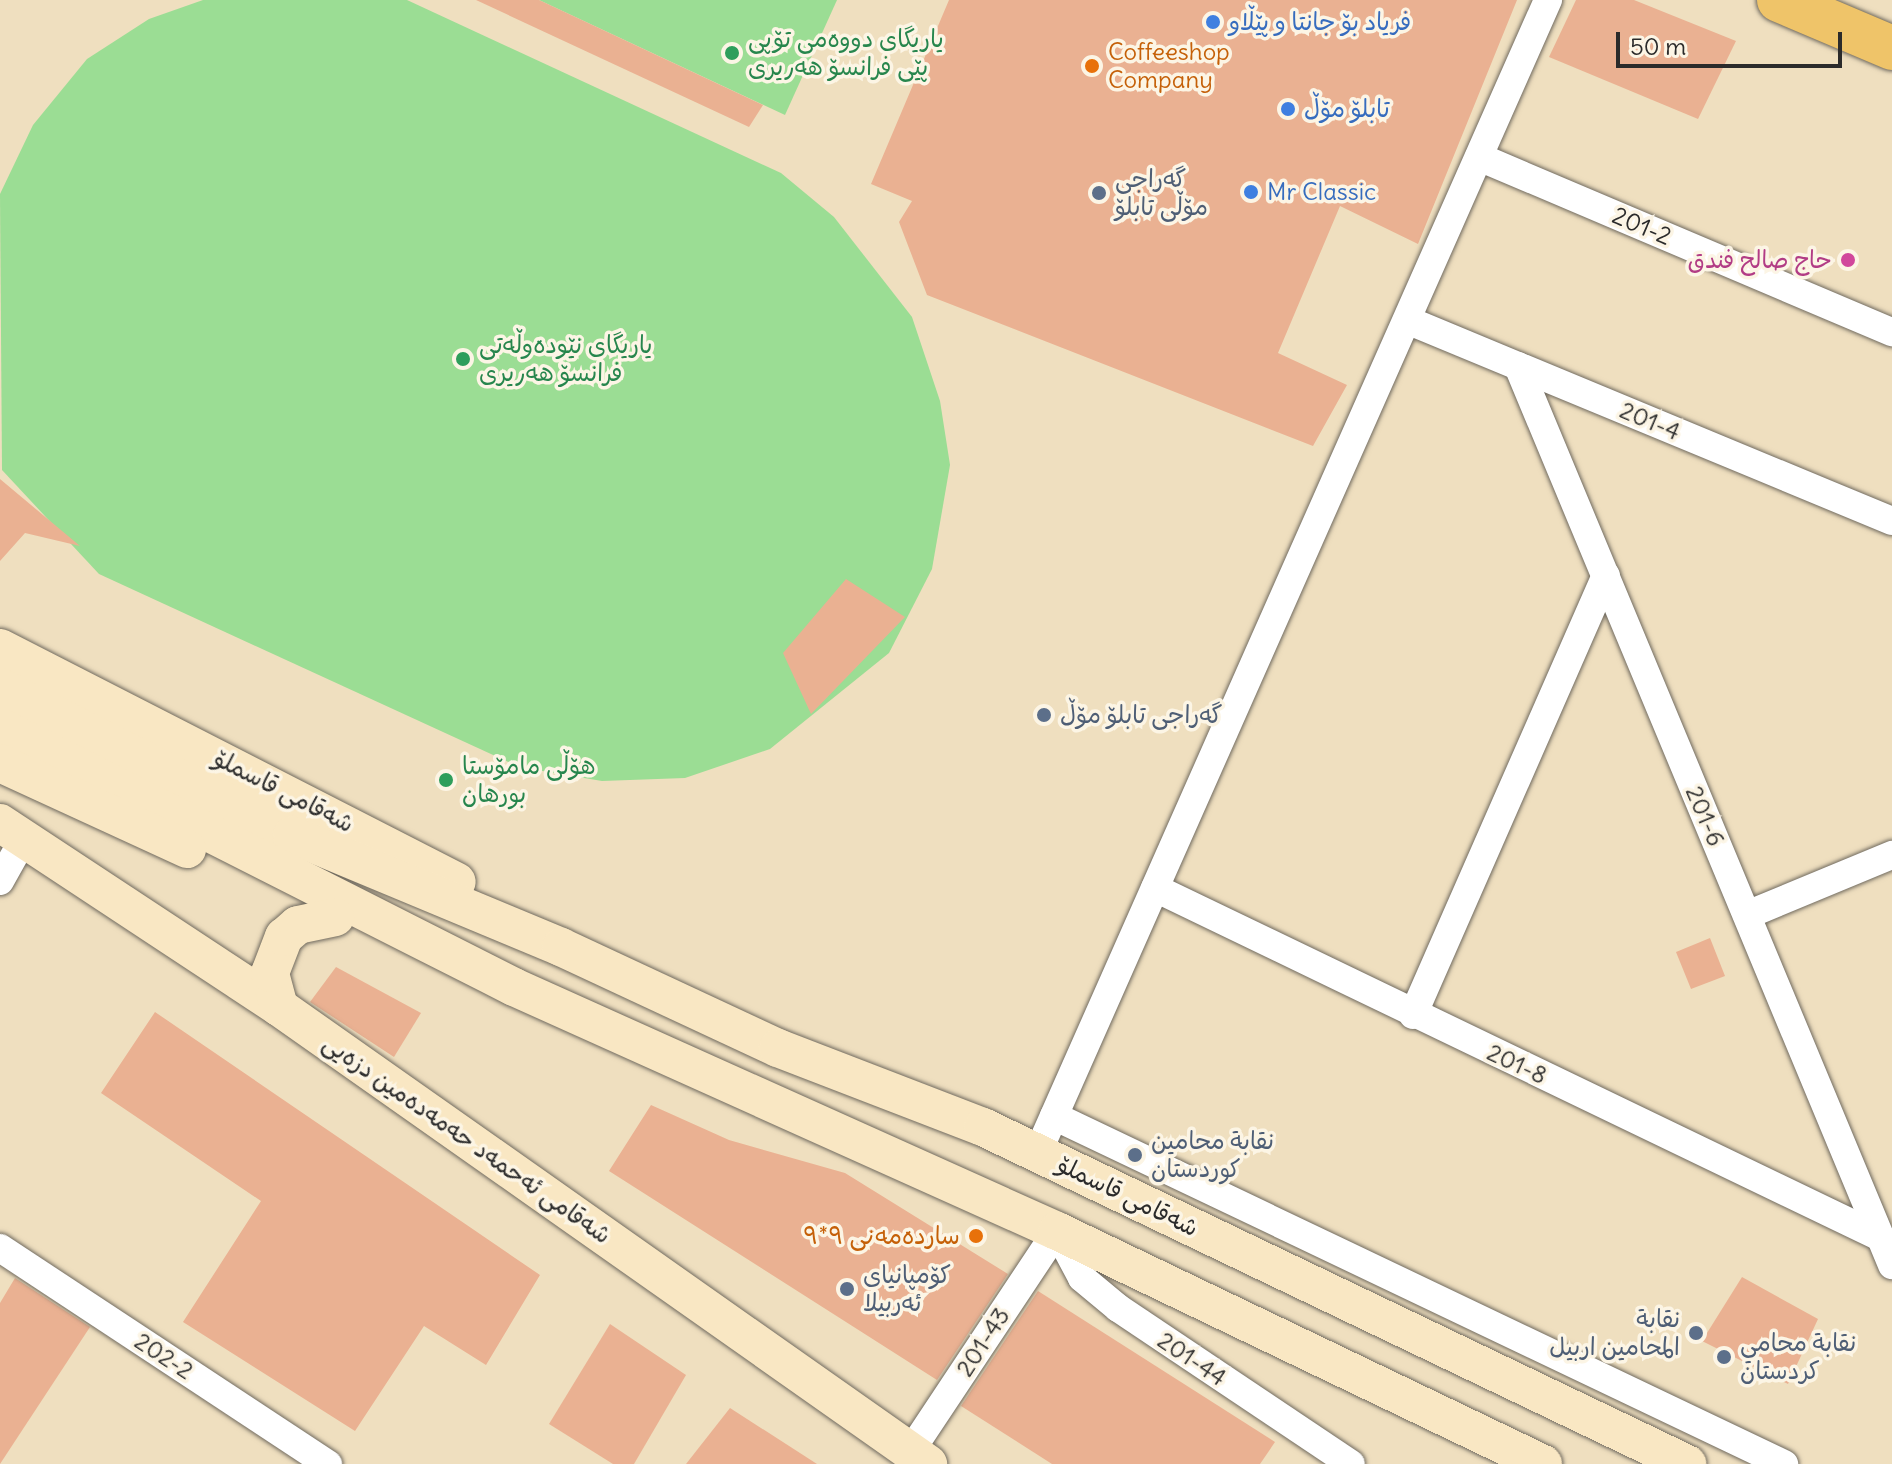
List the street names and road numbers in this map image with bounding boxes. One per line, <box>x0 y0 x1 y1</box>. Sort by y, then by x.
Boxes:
street label: 201-2 <box>1608 201 1676 251</box>
street label: 201-4 <box>1616 396 1684 446</box>
street label: شەقامی قاسملۆ <box>209 743 359 839</box>
street label: 201-6 <box>1680 782 1730 850</box>
street label: شەقامی ئەحمەد حەمەدەمین دزەیی <box>318 1028 616 1250</box>
street label: 201-8 <box>1483 1038 1551 1090</box>
street label: شەقامی قاسملۆ <box>1053 1150 1203 1242</box>
street label: 201-43 <box>950 1302 1016 1382</box>
street label: 202-2 <box>129 1326 199 1386</box>
street label: 201-44 <box>1152 1326 1232 1392</box>

